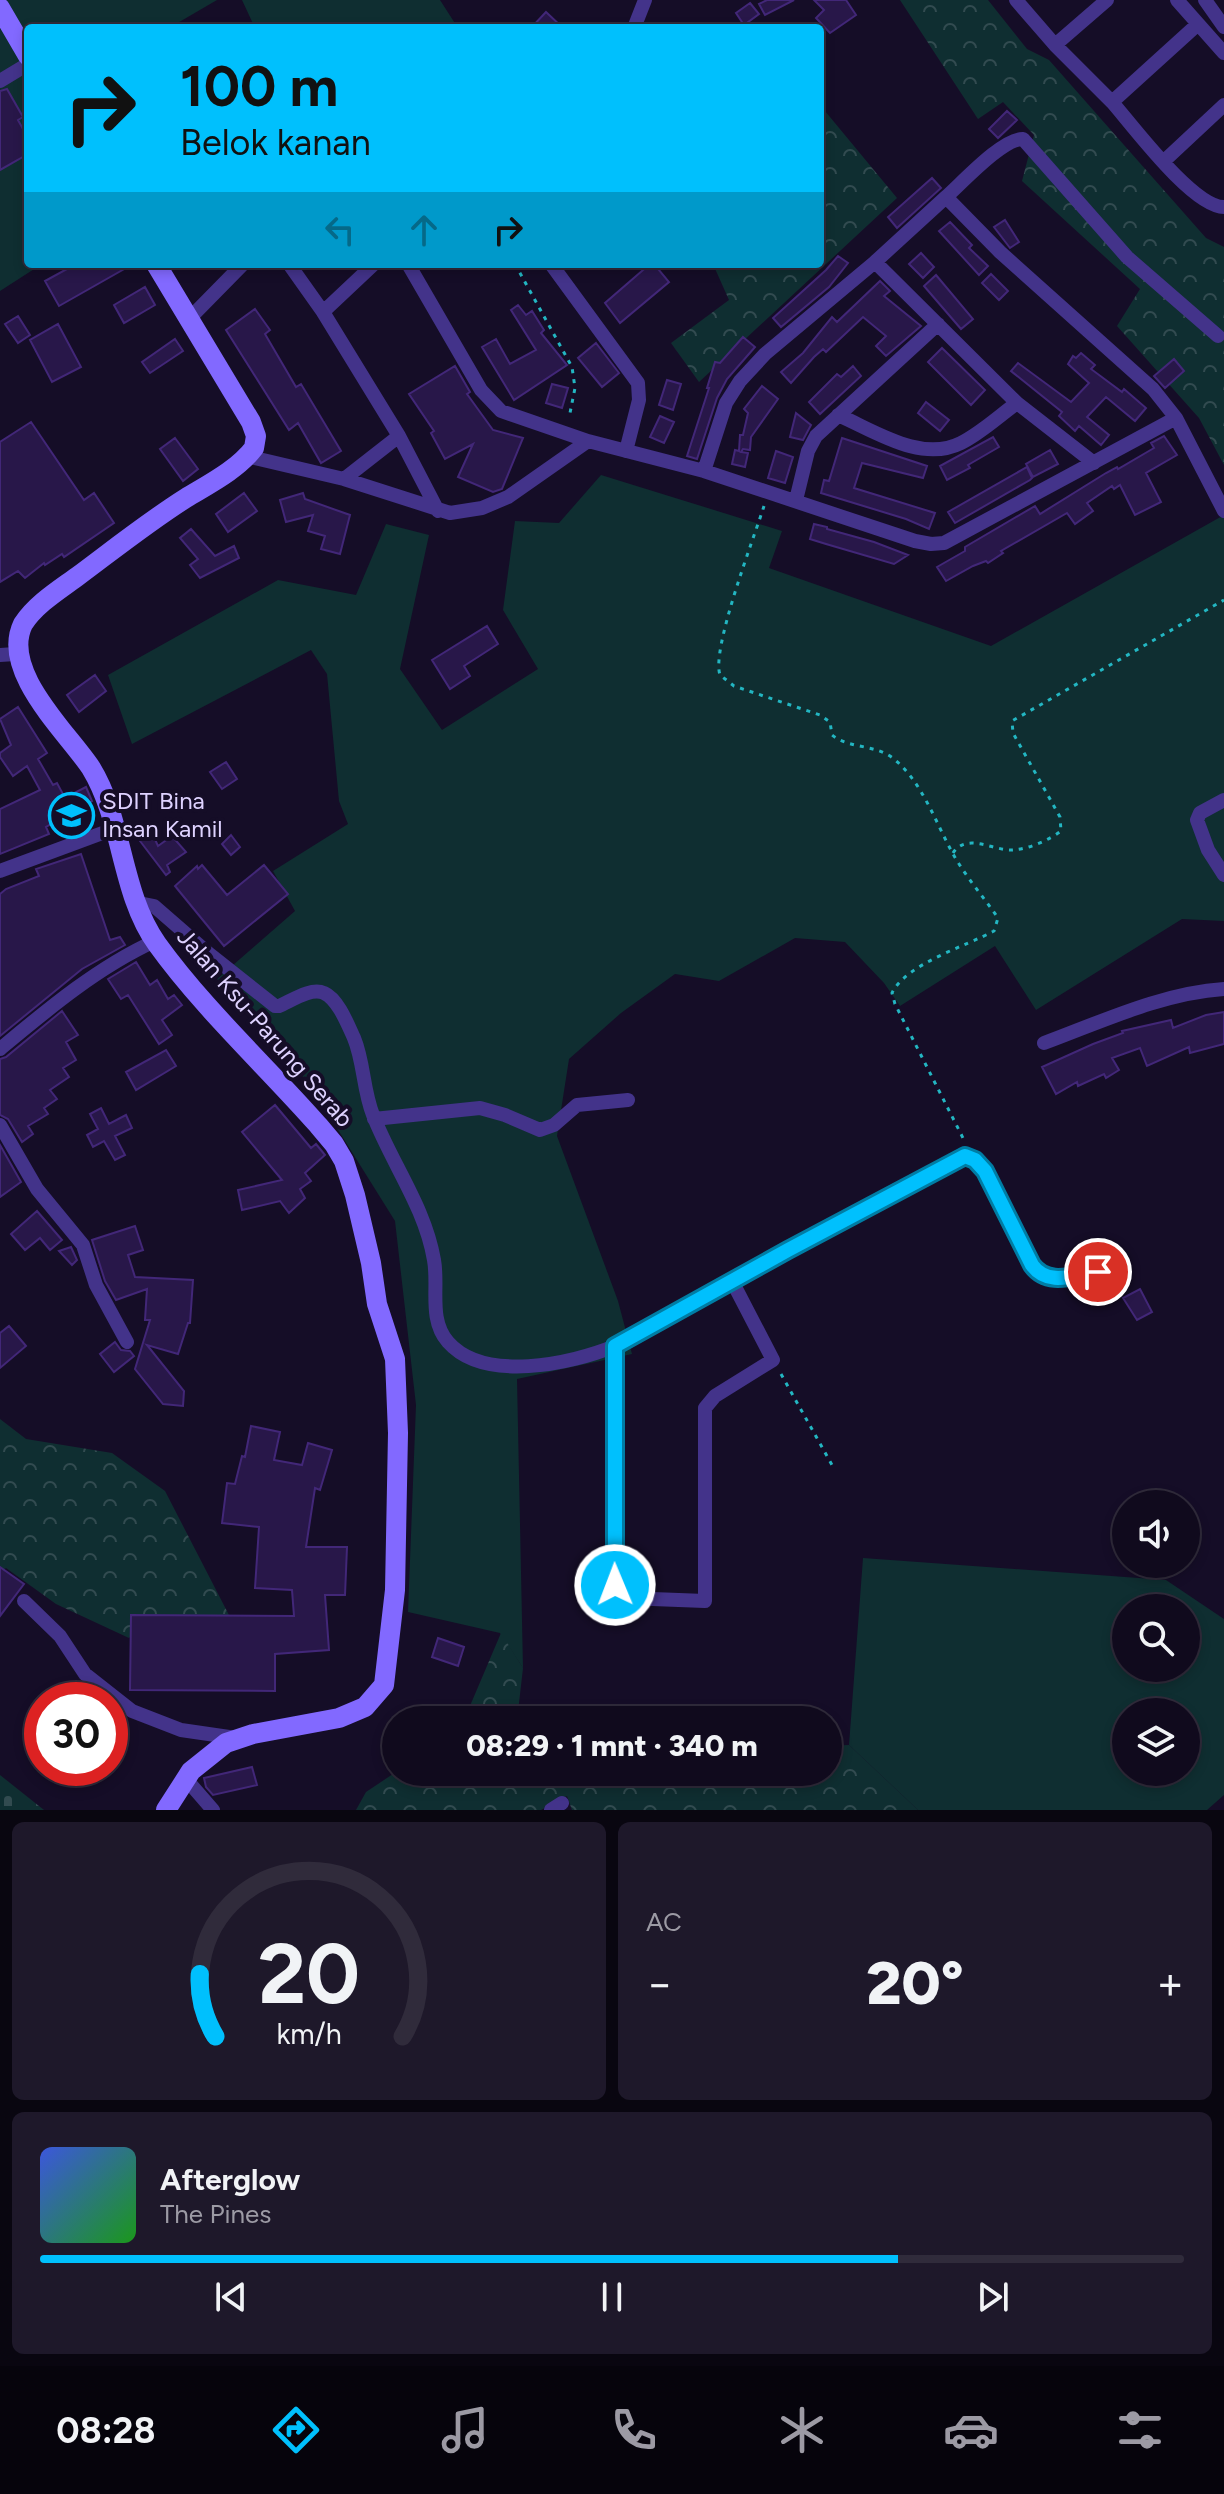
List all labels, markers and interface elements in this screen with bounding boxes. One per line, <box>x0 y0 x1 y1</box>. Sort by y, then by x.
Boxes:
text: 100 m <box>180 53 338 120</box>
icon: right <box>48 56 152 160</box>
text: Belok kanan <box>180 121 371 164</box>
icon: left <box>318 208 362 252</box>
icon: ahead <box>402 208 446 252</box>
icon: right <box>486 208 530 252</box>
place label: SDIT Bina Insan Kamil <box>102 786 223 843</box>
school or university icon: SDIT Bina Insan Kamil <box>47 791 95 839</box>
street label: Jalan Ksu-Parung Serab <box>171 922 360 1133</box>
pin <box>1064 1238 1132 1306</box>
icon: arrive <box>1076 1250 1120 1294</box>
map controls <box>1112 1490 1200 1786</box>
button: sound <box>1112 1490 1200 1578</box>
position arrow <box>573 1543 657 1627</box>
button: search <box>1112 1594 1200 1682</box>
speed limit sign: 30 <box>24 1682 128 1786</box>
button: layers <box>1112 1698 1200 1786</box>
text: 08:29 · 1 mnt · 340 m <box>466 1727 758 1764</box>
text: AC <box>646 1906 682 1938</box>
text: 20 <box>258 1924 360 2024</box>
text: 20° <box>866 1947 964 2019</box>
text: − <box>646 1957 673 2010</box>
text: + <box>1157 1957 1184 2010</box>
text: km/h <box>276 2017 342 2051</box>
text: Afterglow <box>160 2161 300 2198</box>
text: The Pines <box>160 2198 271 2230</box>
icon: previous <box>209 2275 253 2319</box>
icon: pause <box>590 2275 634 2319</box>
icon: next <box>971 2275 1015 2319</box>
icon: directions <box>268 2402 324 2458</box>
icon: music <box>437 2402 493 2458</box>
icon: phone <box>606 2402 662 2458</box>
icon: climate <box>774 2402 830 2458</box>
icon: car <box>943 2402 999 2458</box>
icon: filters <box>1112 2402 1168 2458</box>
text: 08:28 <box>56 2409 155 2452</box>

